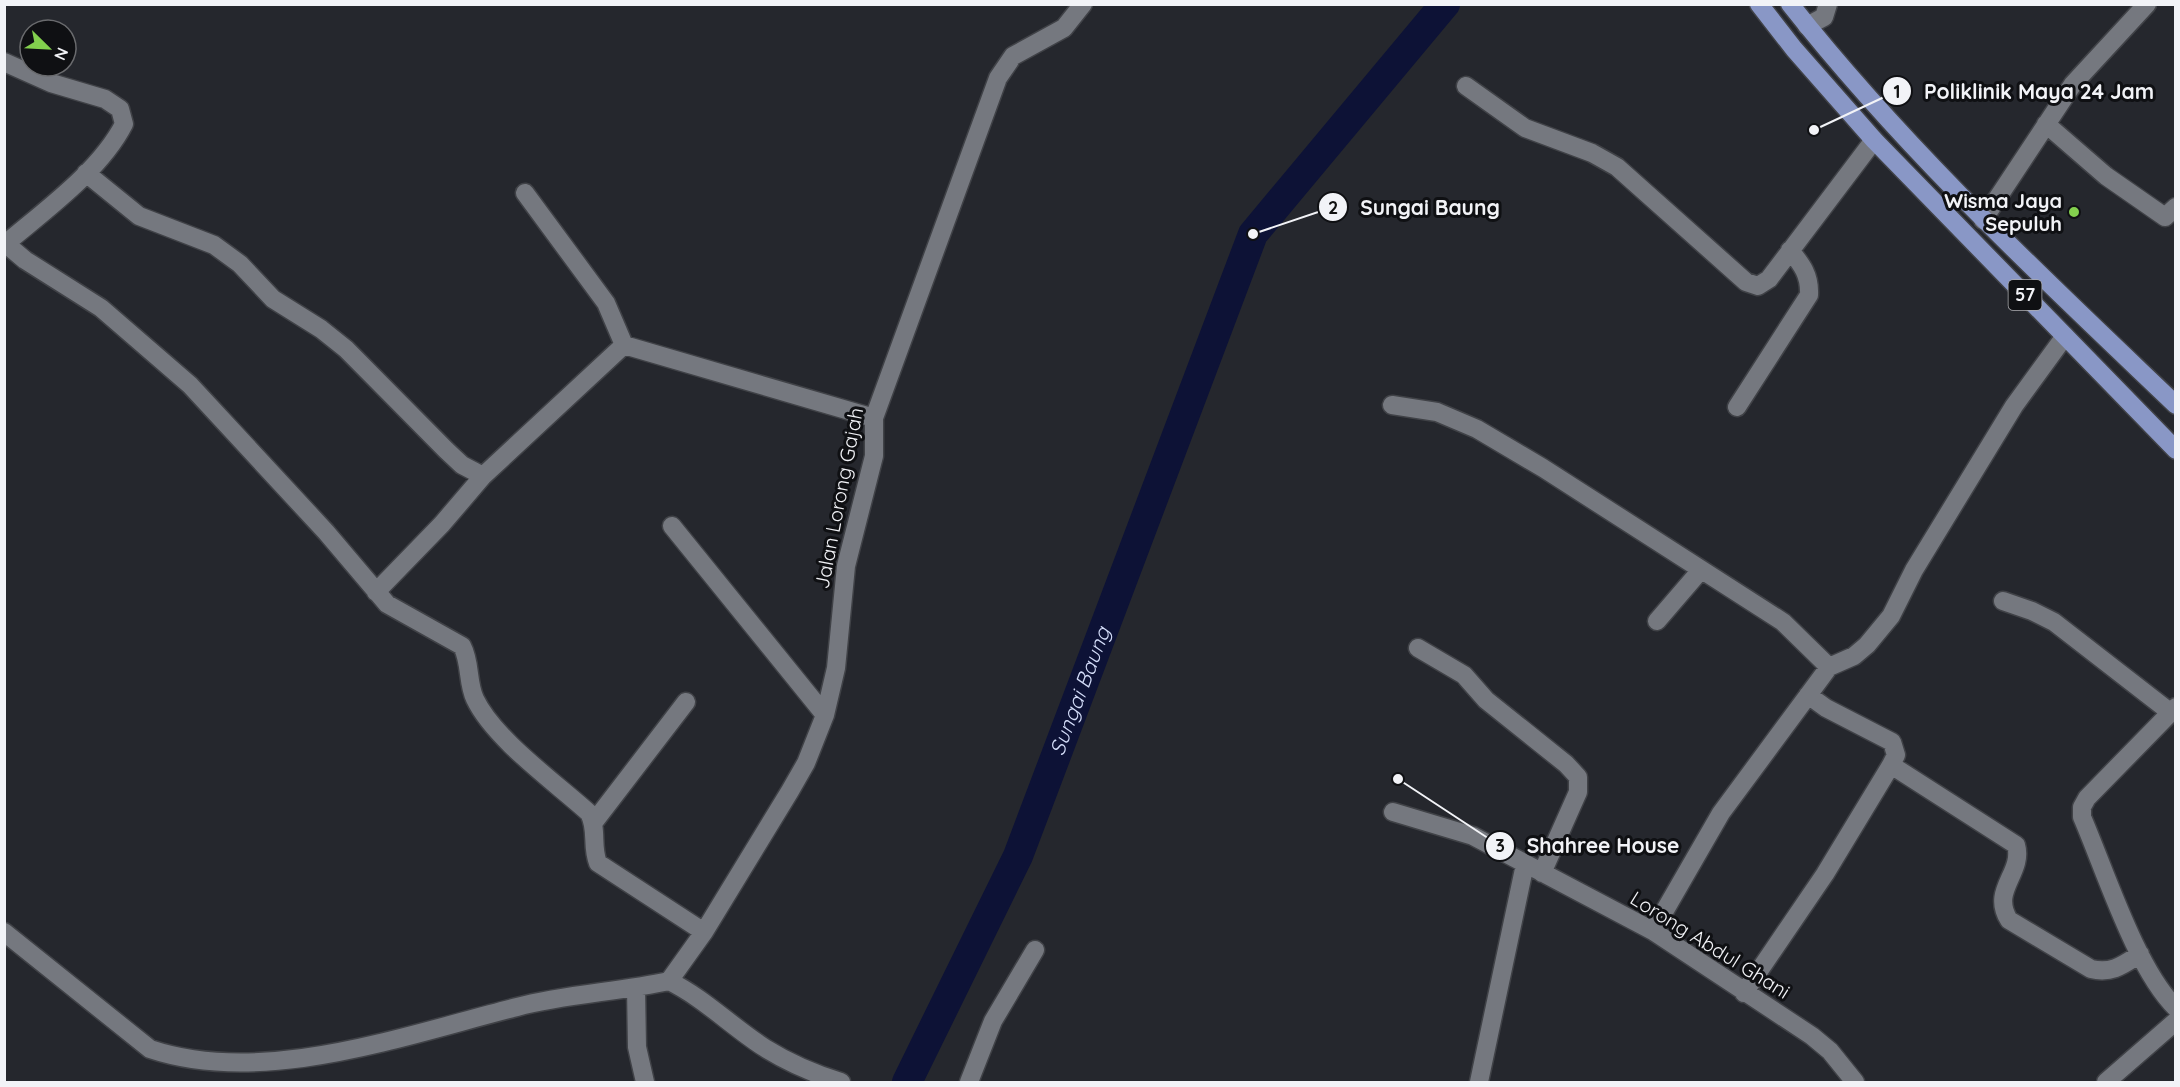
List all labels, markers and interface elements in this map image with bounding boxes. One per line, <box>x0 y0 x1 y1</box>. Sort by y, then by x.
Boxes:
north arrow <box>18 18 78 78</box>
text: N <box>50 45 73 64</box>
callout: Poliklinik Maya 24 Jam <box>1882 72 2166 111</box>
text: Poliklinik Maya 24 Jam <box>1924 78 2154 104</box>
text: 1 <box>1893 80 1901 103</box>
callout: Sungai Baung <box>1318 188 1512 227</box>
place label: Wisma Jaya Sepuluh <box>1944 188 2062 236</box>
text: Sungai Baung <box>1360 194 1500 220</box>
text: 2 <box>1328 196 1338 219</box>
marker: Wisma Jaya Sepuluh <box>2067 205 2081 219</box>
road number: 57 <box>2008 280 2042 310</box>
street label: Jalan Lorong Gajah <box>809 405 868 591</box>
water label: Sungai Baung <box>1043 621 1116 759</box>
callout: Shahree House <box>1485 826 1692 865</box>
text: Shahree House <box>1527 832 1679 858</box>
text: 3 <box>1495 834 1505 857</box>
street label: Lorong Abdul Ghani <box>1626 885 1795 1004</box>

